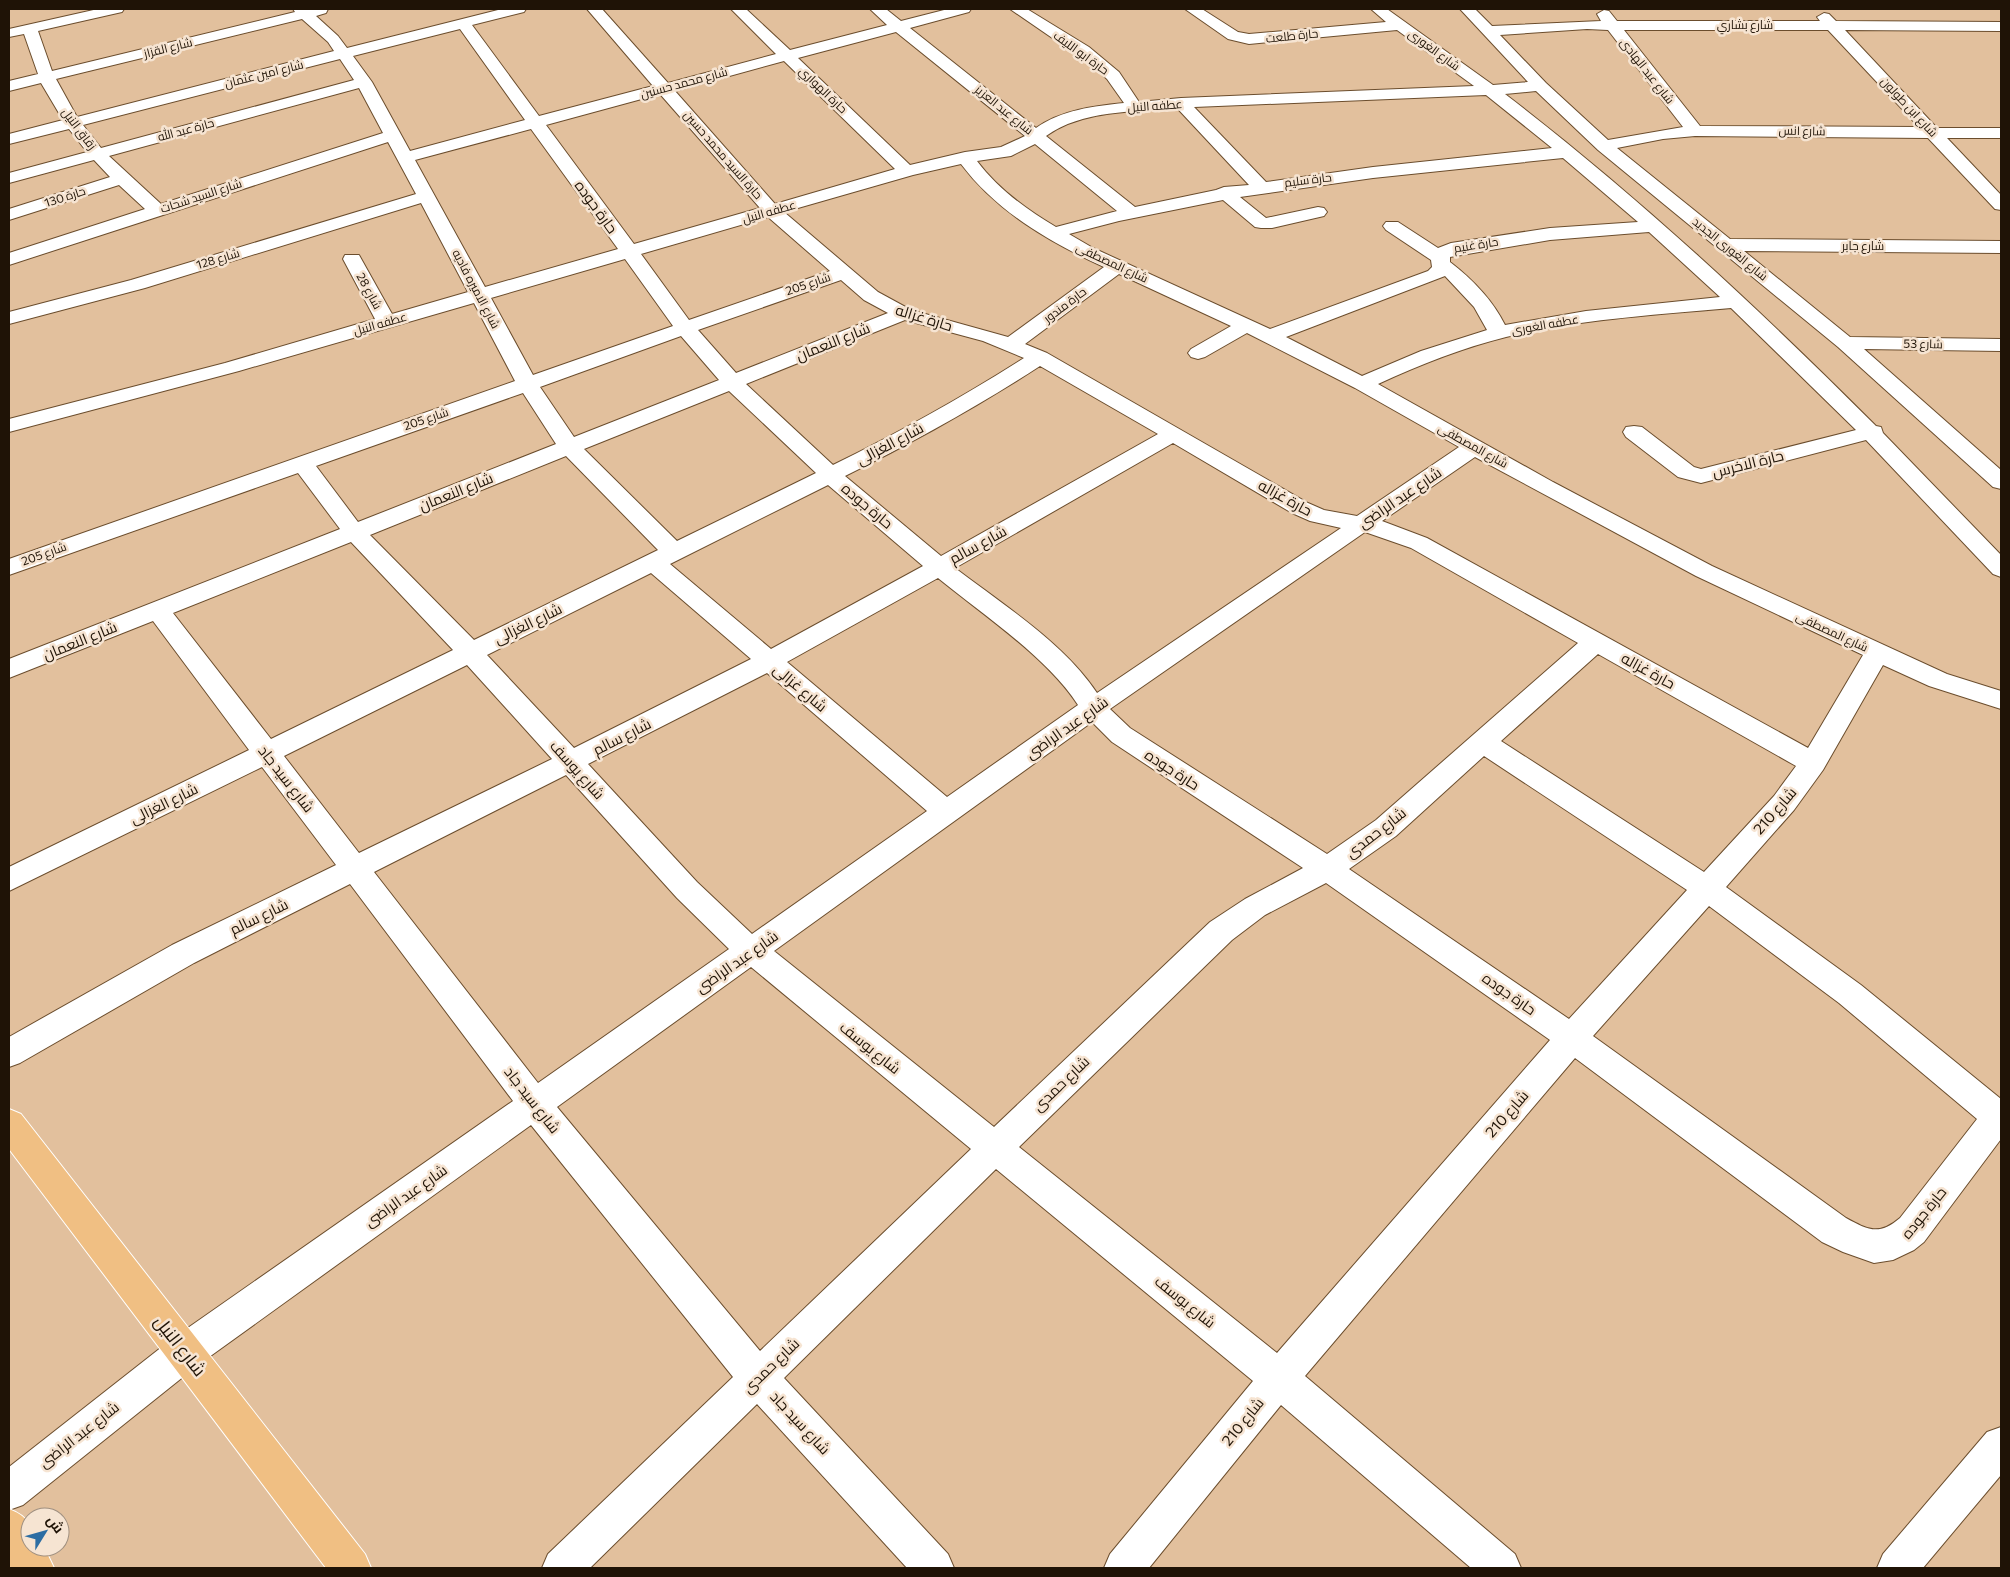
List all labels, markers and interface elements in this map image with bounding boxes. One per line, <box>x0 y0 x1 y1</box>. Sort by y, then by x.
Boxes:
street label: شارع بشاري <box>1717 17 1773 35</box>
street label: حارة طلعت <box>1265 25 1319 46</box>
street label: شارع الغورى <box>1405 26 1463 74</box>
street label: حارة ابو الليف <box>1051 28 1112 78</box>
street label: شارع القزاز <box>141 34 194 62</box>
street label: شارع عبد الهادى <box>1616 35 1678 107</box>
street label: شارع امين عثمان <box>223 56 305 92</box>
street label: حارة الهواري <box>794 63 851 118</box>
street label: شارع محمد حسنين <box>639 64 729 102</box>
street label: شارع ابن طولون <box>1877 73 1941 141</box>
street label: شارع عبد العزيز <box>971 81 1036 138</box>
street label: عطفه النيل <box>1127 96 1183 115</box>
street label: زقاق النيل <box>59 105 100 153</box>
street label: حارة السيد محمد حسين <box>681 107 766 202</box>
street label: حارة عبد الله <box>156 115 216 144</box>
street label: شارع انس <box>1778 123 1826 139</box>
street label: حارة سليم <box>1283 169 1333 191</box>
street label: شارع السيد شحات <box>158 175 244 217</box>
street label: حارة جوده <box>571 176 622 237</box>
street label: حارة 130 <box>42 183 87 210</box>
street label: عطفه النيل <box>740 197 797 226</box>
street label: شارع الغورى الجديد <box>1689 214 1771 284</box>
street label: حارة غنيم <box>1453 234 1499 256</box>
street label: شارع جابر <box>1841 238 1884 254</box>
street label: شارع المصطفى <box>1073 239 1151 287</box>
street label: شارع 128 <box>194 245 242 273</box>
street label: شارع الاميره فاديه <box>448 247 504 331</box>
street label: شارع 205 <box>783 269 833 299</box>
street label: شارع 28 <box>352 270 386 312</box>
street label: حارة مندور <box>1039 284 1089 326</box>
street label: حارة غزاله <box>893 300 955 335</box>
street label: عطفه النيل <box>351 309 408 338</box>
street label: عطفه الغورى <box>1510 311 1580 338</box>
street label: شارع النعمان <box>793 318 874 367</box>
street label: شارع 53 <box>1903 336 1943 352</box>
street label: شارع 205 <box>401 404 451 434</box>
street label: شارع الغزالى <box>853 418 928 471</box>
street label: شارع المصطفى <box>1435 420 1511 472</box>
street label: حارة الاخرس <box>1710 445 1786 483</box>
street label: شارع عبد الراضى <box>1354 463 1446 534</box>
street label: شارع النعمان <box>416 468 497 517</box>
street label: حارة غزاله <box>1255 475 1315 520</box>
street label: حارة جوده <box>838 479 897 533</box>
street label: شارع سالم <box>946 521 1011 570</box>
street label: شارع 205 <box>19 538 69 570</box>
street label: شارع الغزالى <box>491 599 566 650</box>
street label: شارع المصطفى <box>1793 608 1871 656</box>
street label: شارع النعمان <box>40 617 121 666</box>
street label: حارة غزاله <box>1618 648 1678 693</box>
street label: شارع غزالى <box>768 660 831 717</box>
street label: شارع عبد الراضى <box>1022 692 1113 765</box>
street label: شارع سالم <box>589 714 655 761</box>
street label: شارع يوسف <box>544 736 609 804</box>
street label: شارع سيد جاد <box>253 741 318 817</box>
street label: حارة جوده <box>1141 745 1203 794</box>
street label: شارع الغزالى <box>127 779 202 830</box>
street label: شارع 210 <box>1749 783 1802 840</box>
street label: شارع حمدى <box>1342 803 1411 864</box>
street label: شارع سالم <box>226 894 292 941</box>
street label: شارع عبد الراضى <box>692 926 783 999</box>
street label: حارة جوده <box>1479 968 1540 1019</box>
street label: شارع يوسف <box>835 1017 905 1079</box>
street label: شارع حمدى <box>1028 1052 1094 1117</box>
street label: شارع سيد جاد <box>499 1062 564 1138</box>
street label: شارع 210 <box>1481 1086 1534 1143</box>
street label: شارع عبد الراضى <box>361 1160 452 1233</box>
street label: حارة جوده <box>1897 1183 1950 1242</box>
street label: شارع يوسف <box>1150 1271 1220 1333</box>
street label: شارع النيل <box>149 1311 211 1381</box>
street label: شارع حمدى <box>738 1334 804 1399</box>
street label: شارع سيد جاد <box>765 1387 834 1460</box>
street label: شارع 210 <box>1217 1394 1269 1451</box>
street label: شارع عبد الراضى <box>35 1397 124 1473</box>
north arrow <box>20 1507 70 1557</box>
text: ش <box>43 1512 68 1537</box>

